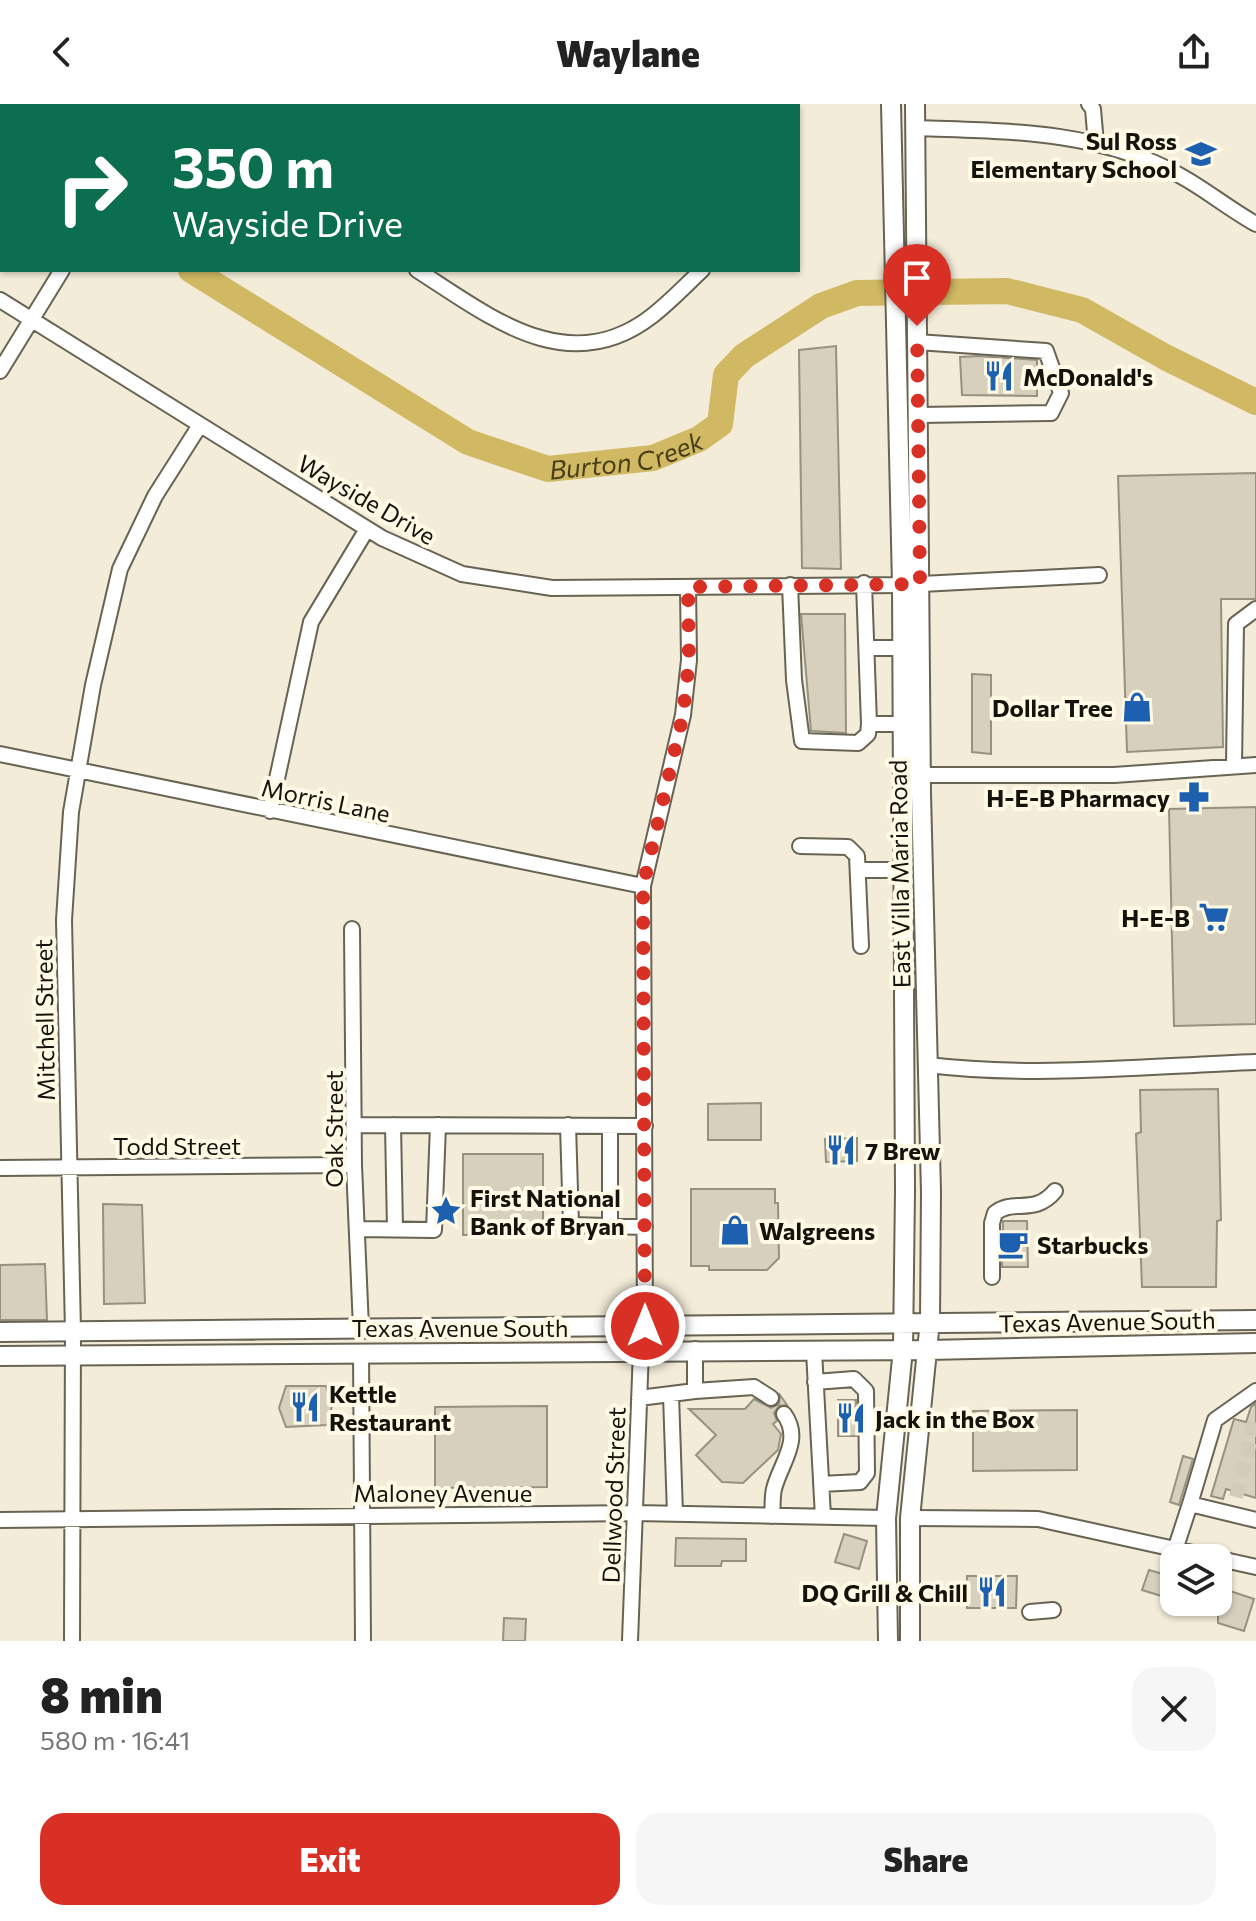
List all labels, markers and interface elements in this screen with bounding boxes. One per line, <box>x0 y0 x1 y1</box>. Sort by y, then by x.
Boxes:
icon: back <box>40 30 84 74</box>
text: Waylane <box>556 30 700 74</box>
icon: share <box>1172 30 1216 74</box>
place label: Sul Ross Elementary School <box>970 126 1177 183</box>
text: 350 m <box>172 131 334 200</box>
icon: right <box>40 136 144 240</box>
school or university icon: Sul Ross Elementary School <box>1184 137 1218 171</box>
text: Wayside Drive <box>172 200 403 244</box>
pin <box>883 244 951 326</box>
icon: arrive <box>895 256 939 300</box>
restaurant icon: McDonald's <box>982 359 1016 393</box>
place label: McDonald's <box>1023 362 1153 391</box>
water label: Burton Creek <box>547 423 708 484</box>
street label: Wayside Drive <box>293 448 441 550</box>
shop icon: Dollar Tree <box>1120 690 1154 724</box>
place label: Dollar Tree <box>992 693 1113 722</box>
street label: East Villa Maria Road <box>883 760 915 988</box>
street label: Morris Lane <box>259 772 393 828</box>
pharmacy icon: H-E-B Pharmacy <box>1177 780 1211 814</box>
place label: H-E-B Pharmacy <box>986 783 1170 812</box>
supermarket icon: H-E-B <box>1197 900 1231 934</box>
place label: H-E-B <box>1121 903 1190 932</box>
street label: Mitchell Street <box>28 939 60 1101</box>
street label: Oak Street <box>319 1070 348 1188</box>
street label: Todd Street <box>113 1131 241 1160</box>
restaurant icon: 7 Brew <box>824 1133 858 1167</box>
place label: 7 Brew <box>865 1136 940 1165</box>
place label: First National Bank of Bryan <box>470 1183 625 1240</box>
place icon: First National Bank of Bryan <box>429 1194 463 1228</box>
shop icon: Walgreens <box>718 1213 752 1247</box>
place label: Walgreens <box>759 1216 875 1245</box>
cafe icon: Starbucks <box>996 1227 1030 1261</box>
place label: Starbucks <box>1037 1230 1148 1259</box>
position arrow <box>603 1284 687 1368</box>
street label: Texas Avenue South <box>998 1305 1216 1337</box>
street label: Texas Avenue South <box>351 1313 569 1342</box>
place label: Kettle Restaurant <box>329 1379 451 1436</box>
restaurant icon: Kettle Restaurant <box>288 1390 322 1424</box>
restaurant icon: Jack in the Box <box>834 1401 868 1435</box>
place label: Jack in the Box <box>875 1404 1035 1433</box>
street label: Dellwood Street <box>595 1406 631 1584</box>
street label: Maloney Avenue <box>354 1478 532 1507</box>
map controls <box>1160 1544 1232 1616</box>
button: layers <box>1160 1544 1232 1616</box>
restaurant icon: DQ Grill & Chill <box>975 1575 1009 1609</box>
place label: DQ Grill & Chill <box>802 1578 968 1607</box>
text: 8 min <box>40 1664 163 1723</box>
button: close <box>1132 1667 1216 1751</box>
text: 580 m · 16:41 <box>40 1724 190 1755</box>
button: Exit <box>40 1813 620 1905</box>
button: Share <box>636 1813 1216 1905</box>

